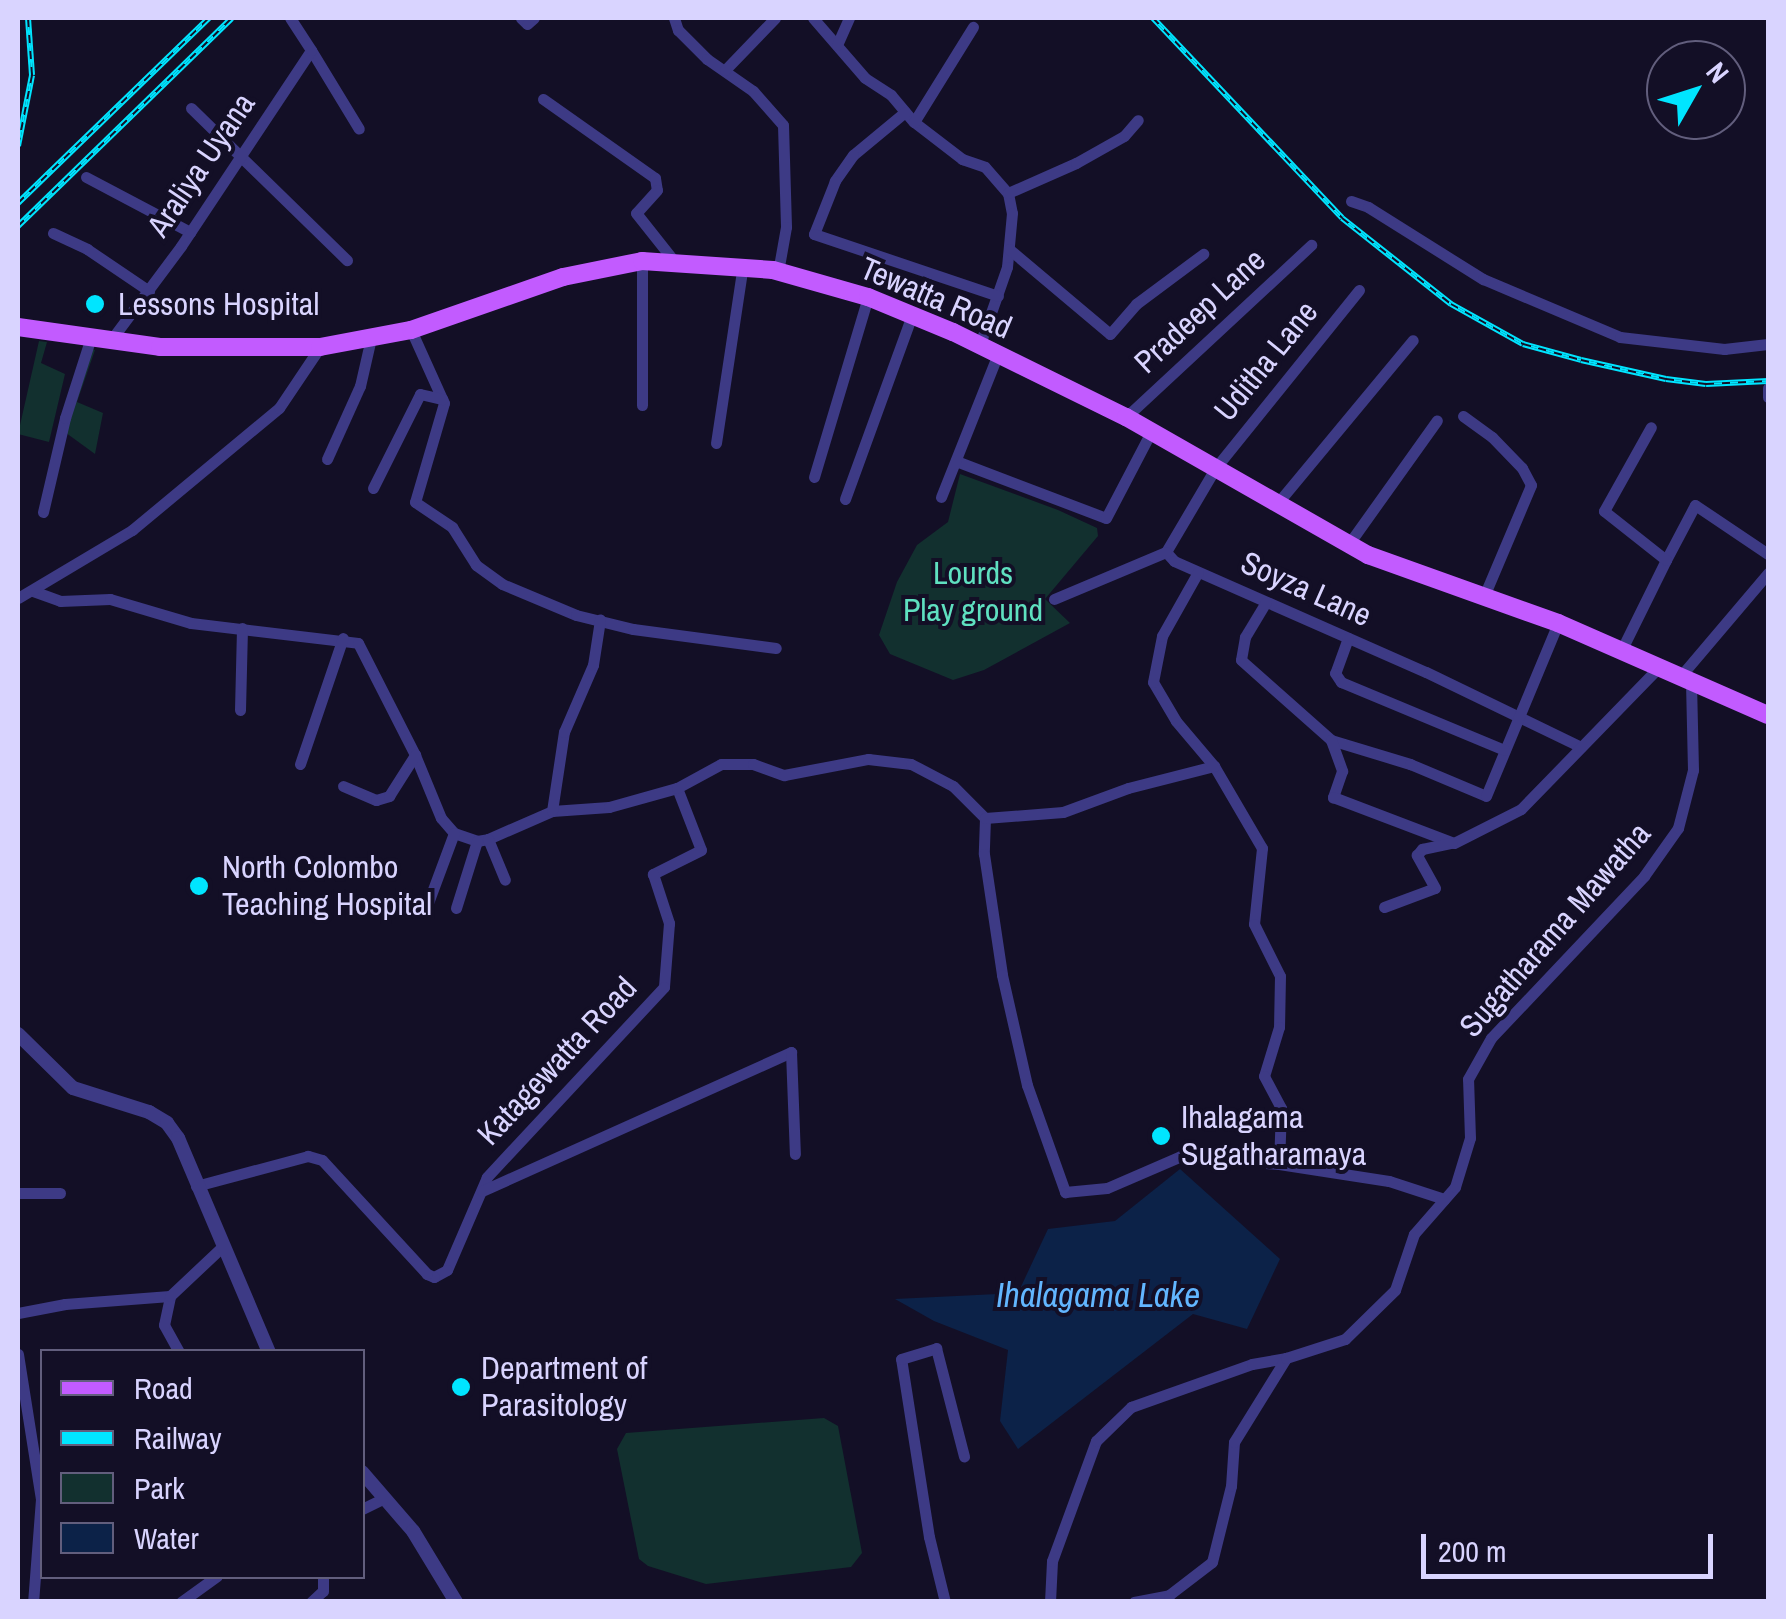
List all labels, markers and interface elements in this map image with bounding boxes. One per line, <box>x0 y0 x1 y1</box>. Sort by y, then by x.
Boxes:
north arrow <box>1646 40 1746 140</box>
text: N <box>1698 54 1738 91</box>
street label: Araliya Uyana <box>139 86 263 244</box>
street label: Pradeep Lane <box>1127 241 1273 381</box>
street label: Tewatta Road <box>855 249 1017 347</box>
place label: Lessons Hospital <box>118 285 319 323</box>
marker: Lessons Hospital <box>82 291 108 317</box>
street label: Uditha Lane <box>1206 293 1326 429</box>
street label: Soyza Lane <box>1235 543 1377 635</box>
park label: Lourds Play ground <box>903 555 1043 630</box>
street label: Sugatharama Mawatha <box>1452 815 1658 1045</box>
place label: North Colombo Teaching Hospital <box>222 849 432 924</box>
marker: North Colombo Teaching Hospital <box>186 873 212 899</box>
street label: Katagewatta Road <box>469 969 645 1153</box>
place label: Ihalagama Sugatharamaya <box>1181 1099 1366 1174</box>
marker: Ihalagama Sugatharamaya <box>1150 1125 1172 1147</box>
water label: Ihalagama Lake <box>996 1274 1200 1316</box>
legend <box>40 1349 365 1579</box>
place label: Department of Parasitology <box>481 1350 647 1425</box>
text: Road <box>134 1368 193 1408</box>
marker: Department of Parasitology <box>450 1376 472 1398</box>
text: Railway <box>134 1418 221 1458</box>
text: Park <box>134 1468 185 1508</box>
scale bar <box>1426 1514 1718 1576</box>
text: Water <box>134 1518 199 1558</box>
text: 200 m <box>1438 1531 1506 1571</box>

